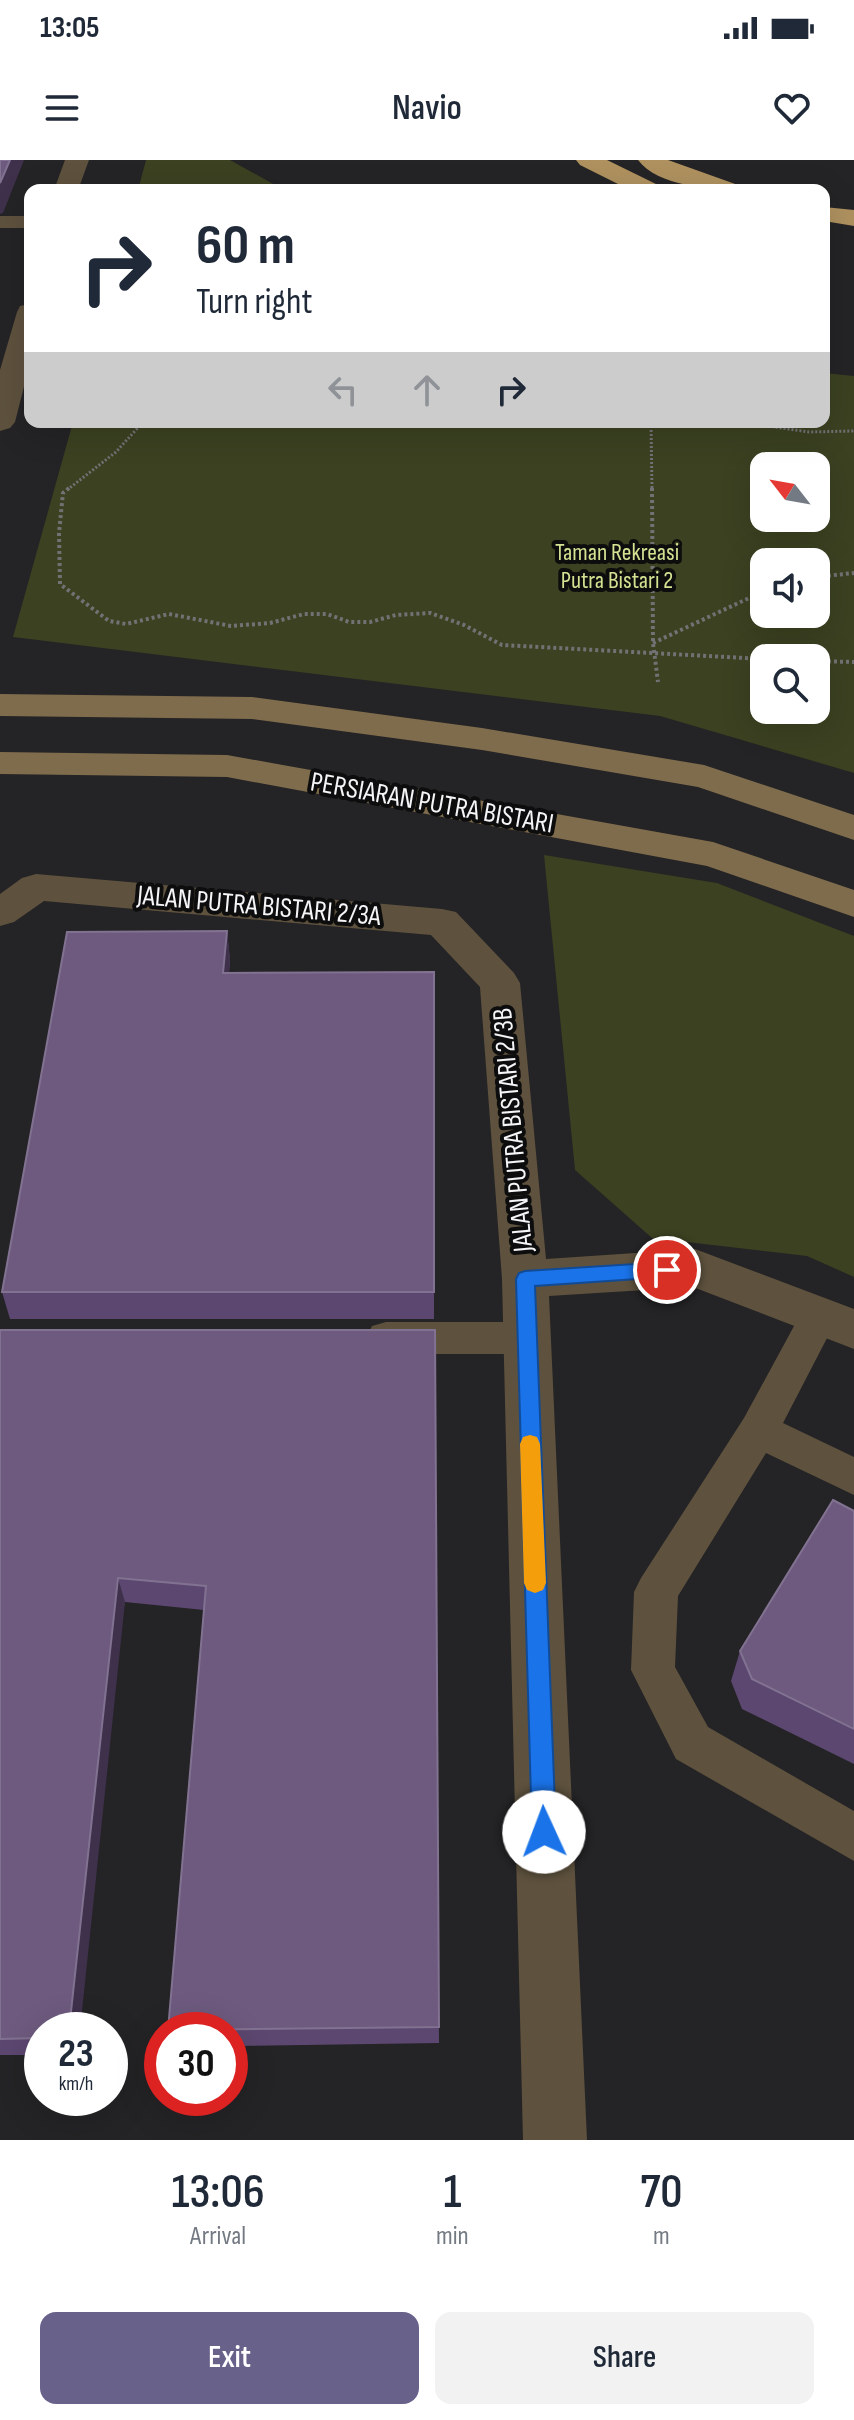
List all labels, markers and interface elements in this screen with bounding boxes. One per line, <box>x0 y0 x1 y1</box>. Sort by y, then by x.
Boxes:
text: 13:05 <box>40 10 99 46</box>
icon: menu <box>40 86 84 130</box>
icon: heart <box>770 86 814 130</box>
text: Navio <box>392 87 462 130</box>
text: 60 m <box>196 213 295 280</box>
icon: right <box>64 216 168 320</box>
text: Turn right <box>196 281 313 324</box>
icon: left <box>321 368 365 412</box>
icon: ahead <box>405 368 449 412</box>
icon: right <box>489 368 533 412</box>
north arrow <box>750 452 830 532</box>
map controls <box>750 452 830 724</box>
park label: Taman Rekreasi Putra Bistari 2 <box>555 538 679 595</box>
button: sound <box>750 548 830 628</box>
button: search <box>750 644 830 724</box>
street label: PERSIARAN PUTRA BISTARI <box>308 765 556 841</box>
street label: JALAN PUTRA BISTARI 2/3A <box>135 879 383 933</box>
street label: JALAN PUTRA BISTARI 2/3B <box>486 1007 540 1254</box>
pin <box>633 1236 701 1304</box>
icon: arrive <box>645 1248 689 1292</box>
position arrow <box>502 1790 586 1874</box>
speed limit sign: 30 <box>144 2012 248 2116</box>
text: 23 <box>58 2030 94 2078</box>
text: km/h <box>59 2072 93 2096</box>
text: 13:06 <box>171 2164 265 2221</box>
text: 1 <box>443 2164 461 2221</box>
text: 70 <box>640 2164 682 2221</box>
text: Arrival <box>190 2221 246 2252</box>
text: min <box>436 2221 469 2252</box>
text: m <box>653 2221 670 2252</box>
button: Exit <box>40 2312 419 2404</box>
button: Share <box>435 2312 814 2404</box>

